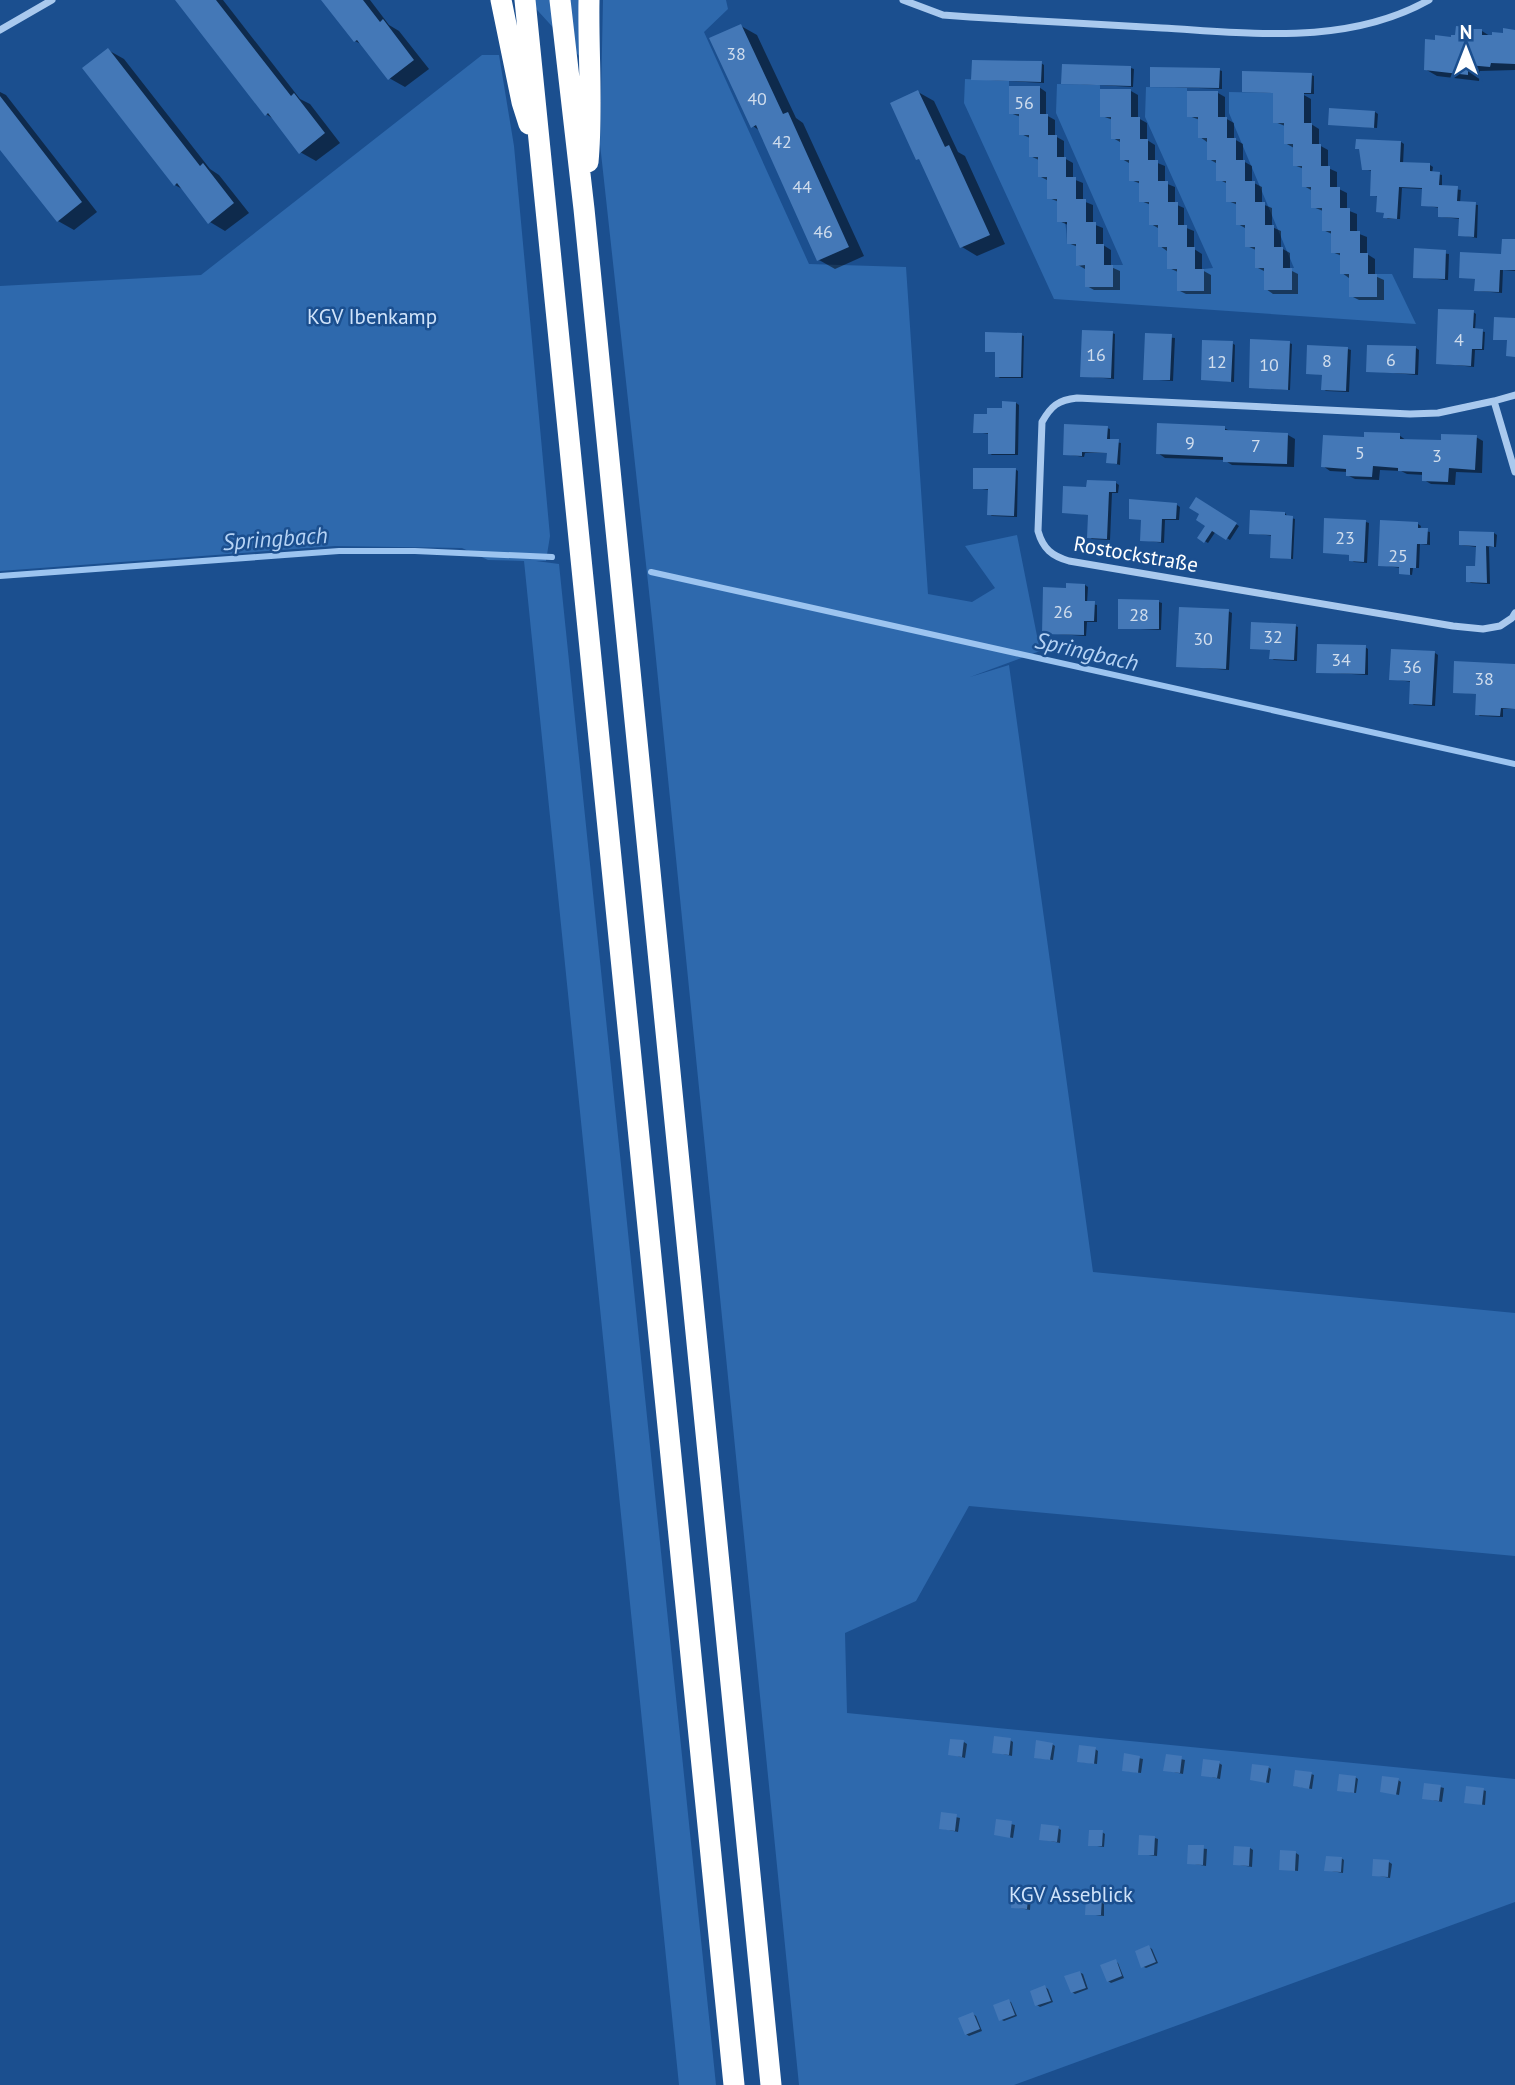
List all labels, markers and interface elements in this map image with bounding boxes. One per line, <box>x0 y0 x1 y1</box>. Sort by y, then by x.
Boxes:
north arrow <box>1431 14 1501 84</box>
text: N <box>1460 20 1472 44</box>
house number: 38 <box>726 42 746 65</box>
house number: 40 <box>747 87 767 110</box>
house number: 56 <box>1014 91 1034 114</box>
house number: 42 <box>772 130 792 153</box>
house number: 44 <box>792 175 812 198</box>
house number: 46 <box>813 220 833 243</box>
park label: KGV Ibenkamp <box>307 303 437 330</box>
house number: 4 <box>1454 328 1464 351</box>
house number: 16 <box>1086 343 1106 366</box>
house number: 6 <box>1386 348 1396 371</box>
house number: 8 <box>1322 349 1332 372</box>
house number: 12 <box>1207 350 1227 373</box>
house number: 10 <box>1259 353 1279 376</box>
house number: 9 <box>1185 431 1195 454</box>
house number: 7 <box>1251 434 1261 457</box>
house number: 5 <box>1355 441 1365 464</box>
house number: 3 <box>1432 444 1442 467</box>
water label: Springbach <box>221 520 329 556</box>
house number: 23 <box>1335 526 1355 549</box>
street label: Rostockstraße <box>1072 530 1200 578</box>
house number: 25 <box>1388 544 1408 567</box>
house number: 26 <box>1053 600 1073 623</box>
house number: 28 <box>1129 603 1149 626</box>
water label: Springbach <box>1032 625 1142 677</box>
house number: 32 <box>1263 625 1283 648</box>
house number: 30 <box>1193 627 1213 650</box>
house number: 34 <box>1331 648 1351 671</box>
house number: 36 <box>1402 655 1422 678</box>
house number: 38 <box>1474 667 1494 690</box>
park label: KGV Asseblick <box>1009 1881 1133 1908</box>

